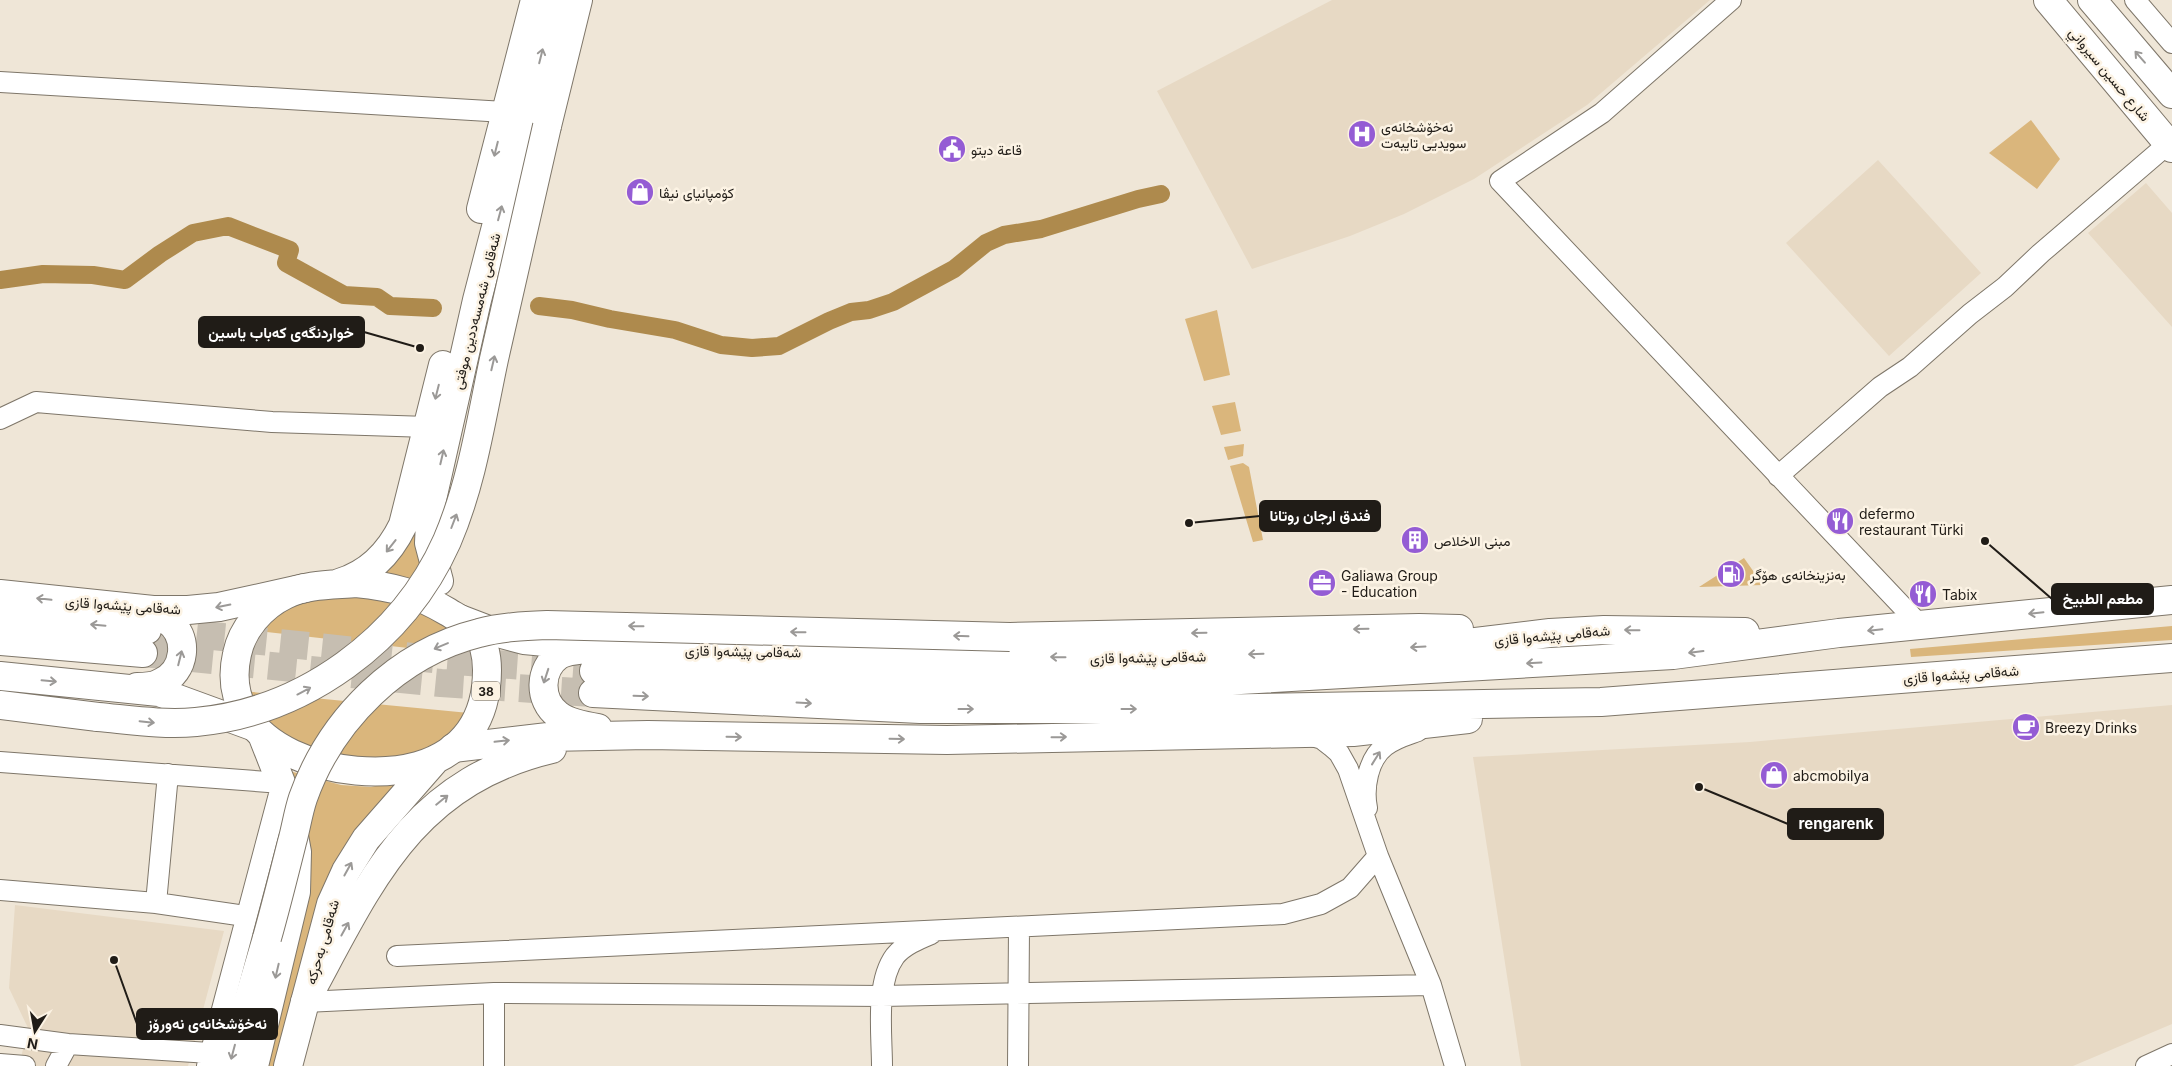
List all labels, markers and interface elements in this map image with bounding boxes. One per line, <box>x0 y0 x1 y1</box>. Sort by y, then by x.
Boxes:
street label: شارع حسين سيرواني <box>2063 24 2154 127</box>
one-way arrow <box>537 49 546 65</box>
one-way arrow <box>2135 50 2146 63</box>
place label: نەخۆشخانەی سویدیی تایبەت <box>1381 118 1466 152</box>
hospital icon: نەخۆشخانەی سویدیی تایبەت <box>1347 119 1377 149</box>
public building icon: قاعة ديتو <box>937 134 967 164</box>
one-way arrow <box>491 140 500 156</box>
place label: قاعة ديتو <box>971 141 1022 159</box>
shop icon: کۆمپانیای نیڤا <box>625 177 655 207</box>
place label: کۆمپانیای نیڤا <box>659 184 734 203</box>
one-way arrow <box>495 206 505 222</box>
street label: شەقامی شەمسەددین موفتی <box>448 231 505 391</box>
callout: خواردنگەی کەباب یاسین <box>199 317 364 347</box>
text: خواردنگەی کەباب یاسین <box>208 323 354 342</box>
one-way arrow <box>489 356 499 372</box>
one-way arrow <box>432 383 441 399</box>
one-way arrow <box>438 449 447 465</box>
callout: فندق ارجان روتانا <box>1260 501 1380 531</box>
place label: defermo restaurant Türki <box>1859 505 1963 538</box>
text: فندق ارجان روتانا <box>1270 506 1370 525</box>
restaurant icon: defermo restaurant Türki <box>1825 506 1855 536</box>
one-way arrow <box>450 514 460 529</box>
building icon: مبنى الاخلاص <box>1400 525 1430 555</box>
place label: مبنى الاخلاص <box>1434 532 1511 550</box>
one-way arrow <box>385 539 396 552</box>
fuel station icon: بەنزینخانەی هۆگر <box>1716 559 1746 589</box>
place label: بەنزینخانەی هۆگر <box>1749 566 1846 584</box>
place label: Galiawa Group - Education <box>1341 567 1438 600</box>
office icon: Galiawa Group - Education <box>1307 568 1337 598</box>
restaurant icon: Tabix <box>1908 579 1938 609</box>
callout: مطعم الطبيخ <box>2052 584 2153 614</box>
place label: Tabix <box>1942 586 1978 603</box>
text: مطعم الطبيخ <box>2063 589 2143 609</box>
street label: شەقامی پێشەوا قازی <box>64 592 182 620</box>
one-way arrow <box>36 594 52 604</box>
one-way arrow <box>215 602 231 611</box>
one-way arrow <box>2029 608 2045 618</box>
one-way arrow <box>90 620 106 630</box>
one-way arrow <box>628 621 644 631</box>
street label: شەقامی پێشەوا قازی <box>1493 621 1611 651</box>
one-way arrow <box>1354 624 1370 634</box>
one-way arrow <box>1625 625 1641 635</box>
one-way arrow <box>1867 625 1883 635</box>
one-way arrow <box>791 627 807 637</box>
one-way arrow <box>1191 628 1208 638</box>
one-way arrow <box>953 631 969 640</box>
one-way arrow <box>434 641 449 651</box>
street label: شەقامی پێشەوا قازی <box>685 641 801 663</box>
one-way arrow <box>1410 643 1426 652</box>
street label: شەقامی پێشەوا قازی <box>1090 647 1206 669</box>
one-way arrow <box>1688 647 1704 657</box>
one-way arrow <box>1248 650 1264 659</box>
one-way arrow <box>176 651 185 667</box>
one-way arrow <box>1051 652 1067 662</box>
one-way arrow <box>1526 659 1542 668</box>
street label: شەقامی پێشەوا قازی <box>1902 661 2020 689</box>
one-way arrow <box>540 667 550 683</box>
one-way arrow <box>40 676 56 686</box>
road number: 38 <box>472 681 500 700</box>
one-way arrow <box>296 686 311 696</box>
one-way arrow <box>633 691 649 700</box>
one-way arrow <box>796 698 812 707</box>
one-way arrow <box>958 704 974 714</box>
one-way arrow <box>1120 704 1136 714</box>
cafe icon: Breezy Drinks <box>2011 712 2041 742</box>
one-way arrow <box>138 717 154 727</box>
place label: Breezy Drinks <box>2045 719 2137 736</box>
one-way arrow <box>726 732 742 742</box>
one-way arrow <box>1051 733 1067 742</box>
one-way arrow <box>888 734 904 744</box>
one-way arrow <box>493 736 509 746</box>
one-way arrow <box>1371 752 1381 766</box>
shop icon: abcmobilya <box>1759 760 1789 790</box>
place label: abcmobilya <box>1793 767 1869 784</box>
one-way arrow <box>436 795 449 806</box>
callout: rengarenk <box>1788 809 1883 839</box>
text: rengarenk <box>1799 814 1874 833</box>
one-way arrow <box>343 862 353 877</box>
street label: شەقامی بەحرکە <box>302 898 343 987</box>
one-way arrow <box>341 922 351 937</box>
one-way arrow <box>272 962 281 978</box>
north arrow <box>10 1006 60 1056</box>
callout: نەخۆشخانەی نەورۆز <box>137 1009 277 1039</box>
text: نەخۆشخانەی نەورۆز <box>146 1014 267 1033</box>
text: N <box>26 1035 39 1054</box>
one-way arrow <box>228 1043 238 1059</box>

